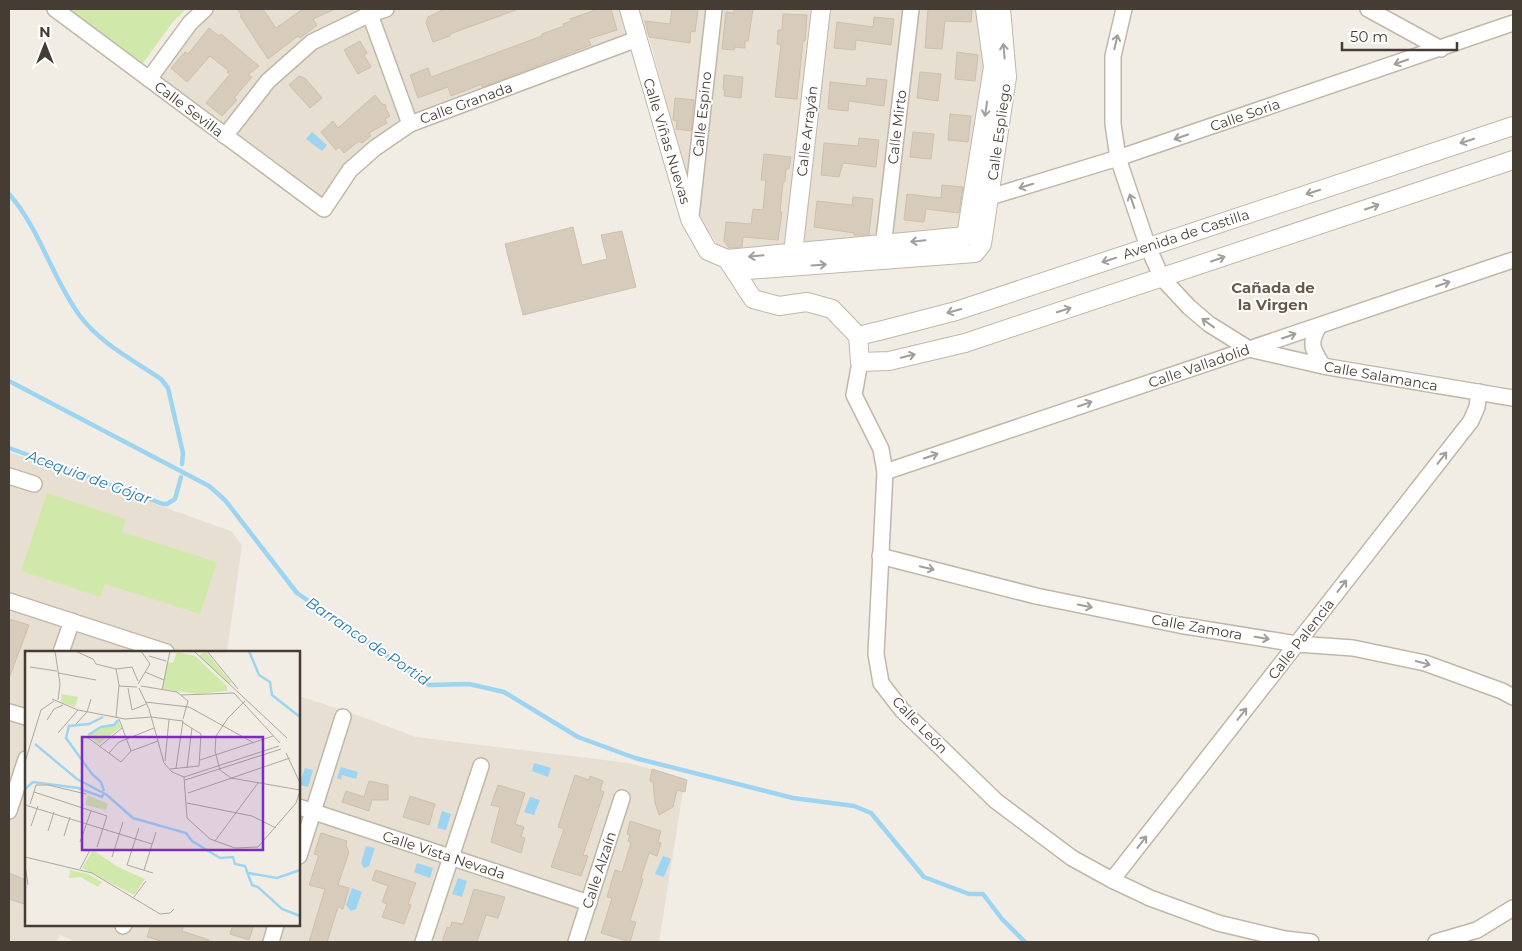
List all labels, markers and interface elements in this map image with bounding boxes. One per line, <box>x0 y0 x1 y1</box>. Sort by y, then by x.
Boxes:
north arrow <box>20 20 70 70</box>
scale bar <box>1342 20 1457 52</box>
text: N <box>39 23 51 41</box>
text: 50 m <box>1350 27 1388 46</box>
one-way arrow <box>1112 34 1121 50</box>
one-way arrow <box>1000 43 1009 59</box>
one-way arrow <box>1394 58 1409 67</box>
street label: Calle Espino <box>689 70 715 157</box>
street label: Calle Viñas Nuevas <box>639 76 695 206</box>
street label: Calle Sevilla <box>151 77 227 141</box>
street label: Calle Granada <box>417 78 515 128</box>
street label: Calle Espliego <box>983 82 1015 182</box>
street label: Calle Arrayán <box>793 85 821 177</box>
street label: Calle Mirto <box>884 89 911 165</box>
street label: Calle Soria <box>1208 95 1282 135</box>
one-way arrow <box>981 101 991 117</box>
one-way arrow <box>1174 133 1189 142</box>
one-way arrow <box>1460 137 1475 146</box>
one-way arrow <box>1018 182 1034 192</box>
one-way arrow <box>1305 188 1321 198</box>
one-way arrow <box>1127 193 1137 209</box>
one-way arrow <box>1364 202 1379 211</box>
street label: Avenida de Castilla <box>1120 205 1252 263</box>
one-way arrow <box>910 236 926 246</box>
one-way arrow <box>748 251 764 261</box>
one-way arrow <box>1210 254 1225 263</box>
one-way arrow <box>1101 256 1117 265</box>
one-way arrow <box>810 260 826 270</box>
district label: Cañada de la Virgen <box>1231 278 1315 314</box>
one-way arrow <box>1435 279 1451 288</box>
one-way arrow <box>1056 305 1072 315</box>
one-way arrow <box>947 307 963 317</box>
one-way arrow <box>1201 318 1215 328</box>
one-way arrow <box>1281 331 1297 340</box>
street label: Calle Valladolid <box>1146 340 1252 392</box>
one-way arrow <box>900 351 916 360</box>
street label: Calle Salamanca <box>1323 357 1439 395</box>
one-way arrow <box>1077 399 1093 408</box>
water label: Acequia de Gójar <box>23 445 155 509</box>
one-way arrow <box>923 451 939 460</box>
one-way arrow <box>1437 451 1447 465</box>
one-way arrow <box>919 564 935 573</box>
one-way arrow <box>1337 580 1348 593</box>
water label: Barranco de Portid <box>303 593 434 690</box>
street label: Calle Palencia <box>1264 595 1338 683</box>
one-way arrow <box>1077 602 1093 611</box>
street label: Calle Zamora <box>1150 610 1244 644</box>
one-way arrow <box>1254 634 1270 644</box>
inset map <box>25 651 300 926</box>
one-way arrow <box>1414 659 1430 668</box>
street label: Calle León <box>888 693 952 757</box>
one-way arrow <box>1237 708 1248 721</box>
street label: Calle Vista Nevada <box>380 827 508 883</box>
street label: Calle Alzaín <box>578 829 620 911</box>
one-way arrow <box>1137 836 1148 849</box>

